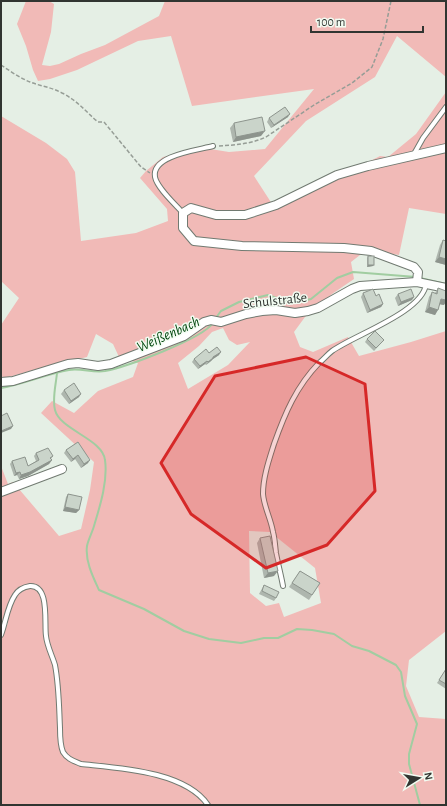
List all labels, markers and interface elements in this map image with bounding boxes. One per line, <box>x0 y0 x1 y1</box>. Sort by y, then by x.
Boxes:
scale bar <box>311 8 423 34</box>
text: 100 m <box>317 16 345 28</box>
street label: Schulstraße <box>242 291 308 311</box>
water label: Weißenbach <box>135 314 202 355</box>
north arrow <box>399 758 439 798</box>
text: N <box>422 771 434 781</box>

